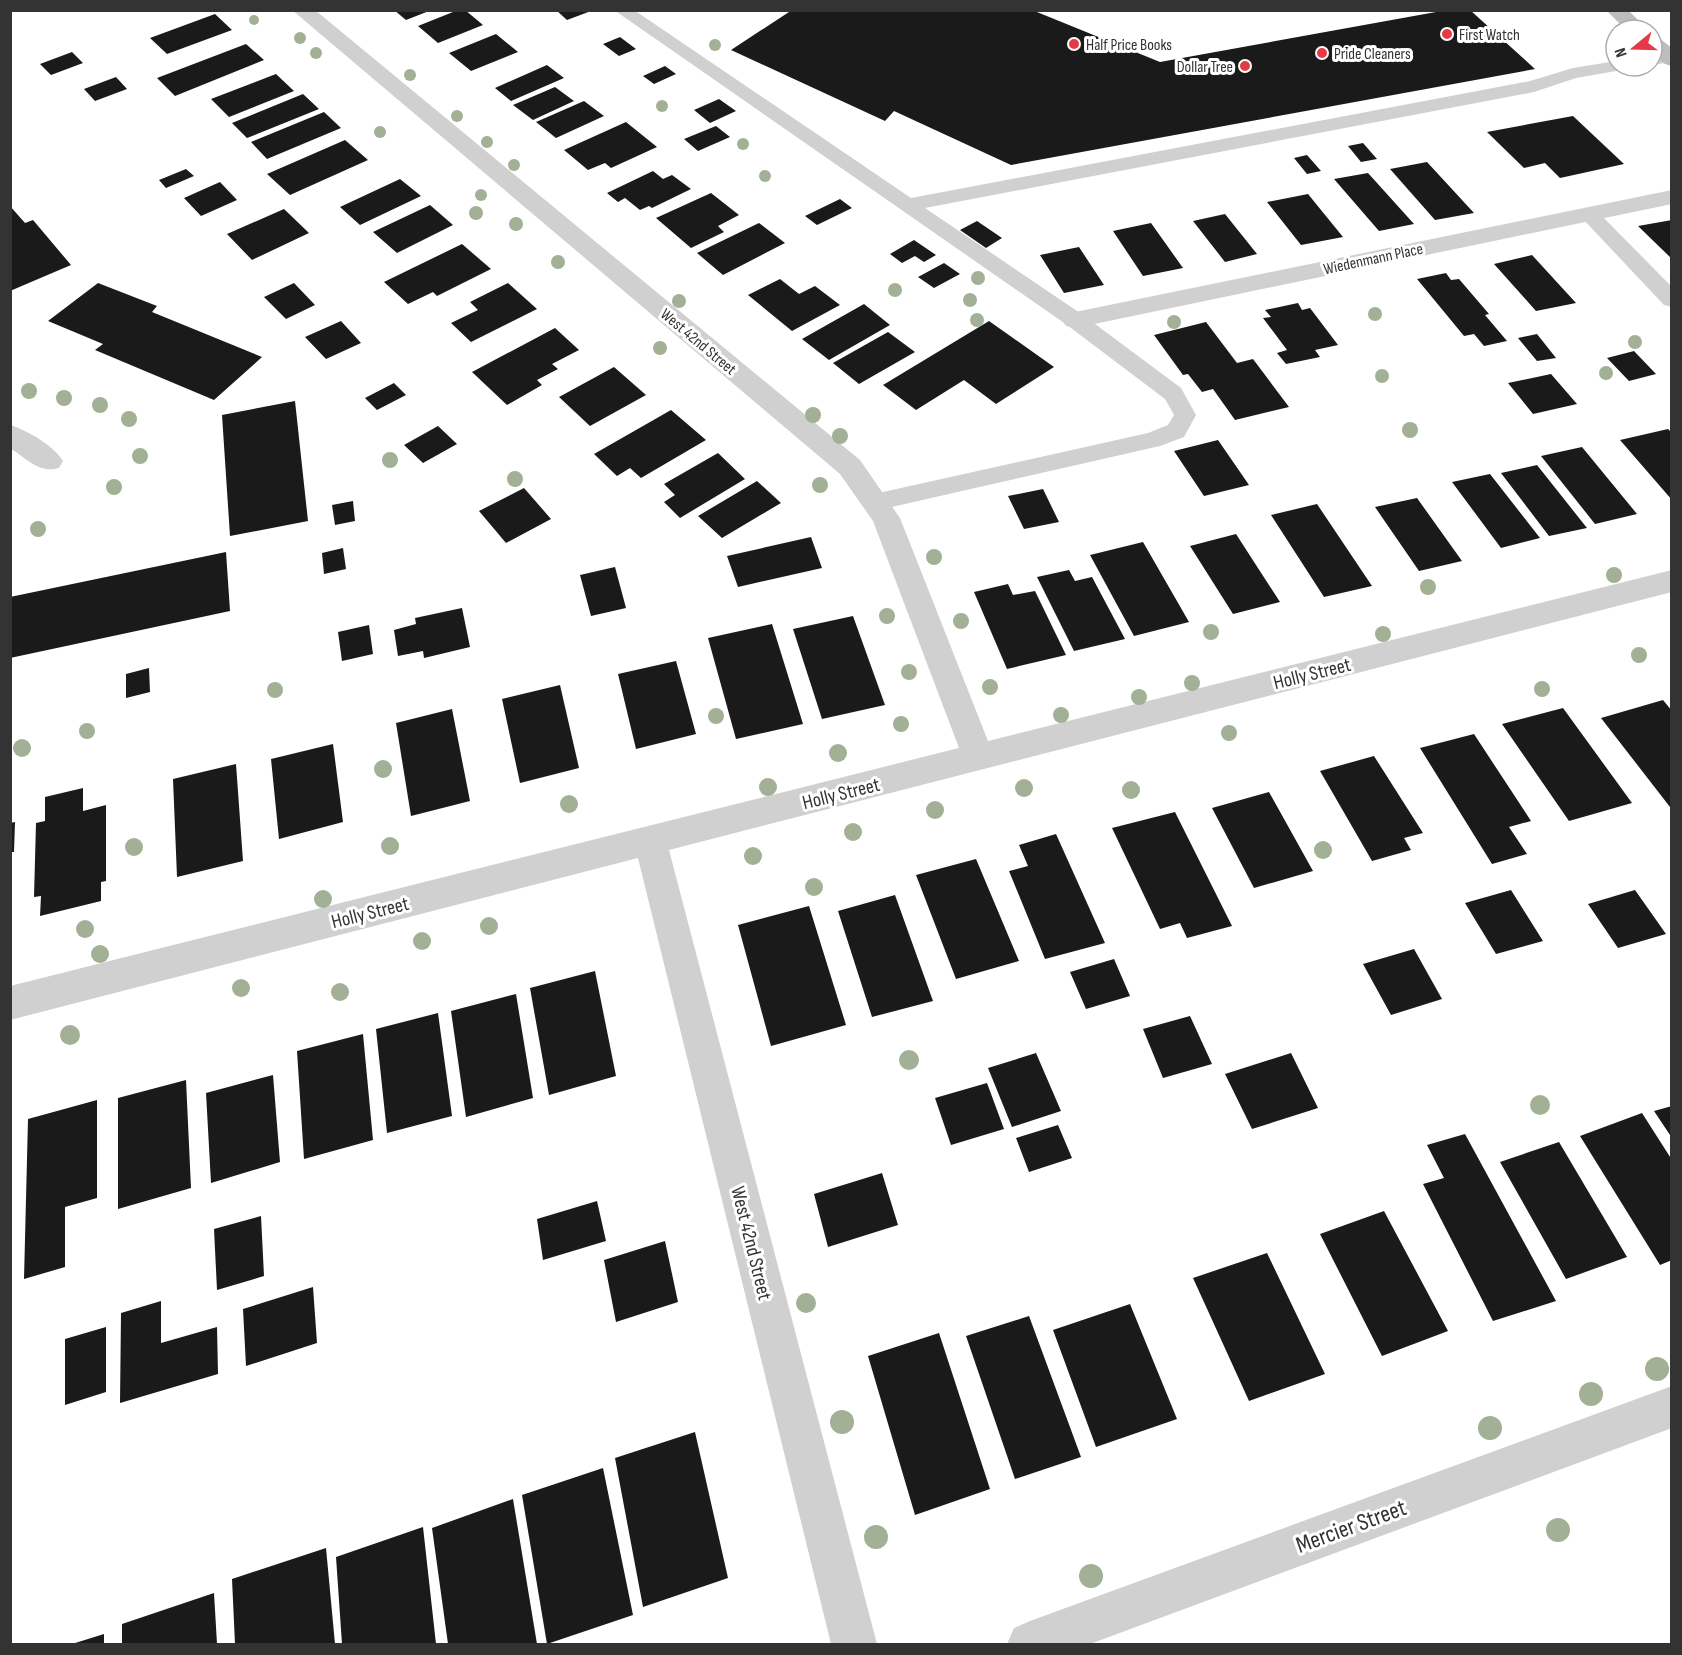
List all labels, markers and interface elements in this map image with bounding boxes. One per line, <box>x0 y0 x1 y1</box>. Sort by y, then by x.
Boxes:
north arrow <box>1604 18 1664 78</box>
place label: First Watch <box>1459 26 1520 45</box>
marker: First Watch <box>1440 27 1454 41</box>
place label: Half Price Books <box>1086 36 1172 55</box>
marker: Half Price Books <box>1067 37 1081 51</box>
place label: Pride Cleaners <box>1334 45 1411 64</box>
text: N <box>1611 45 1632 60</box>
marker: Pride Cleaners <box>1315 46 1329 60</box>
place label: Dollar Tree <box>1177 58 1233 77</box>
marker: Dollar Tree <box>1238 59 1252 73</box>
street label: Wiedenmann Place <box>1322 240 1425 279</box>
street label: West 42nd Street <box>656 305 740 379</box>
street label: Holly Street <box>1271 653 1353 695</box>
street label: Holly Street <box>800 773 882 815</box>
street label: Holly Street <box>329 892 411 934</box>
street label: West 42nd Street <box>725 1184 777 1302</box>
street label: Mercier Street <box>1292 1493 1410 1560</box>

